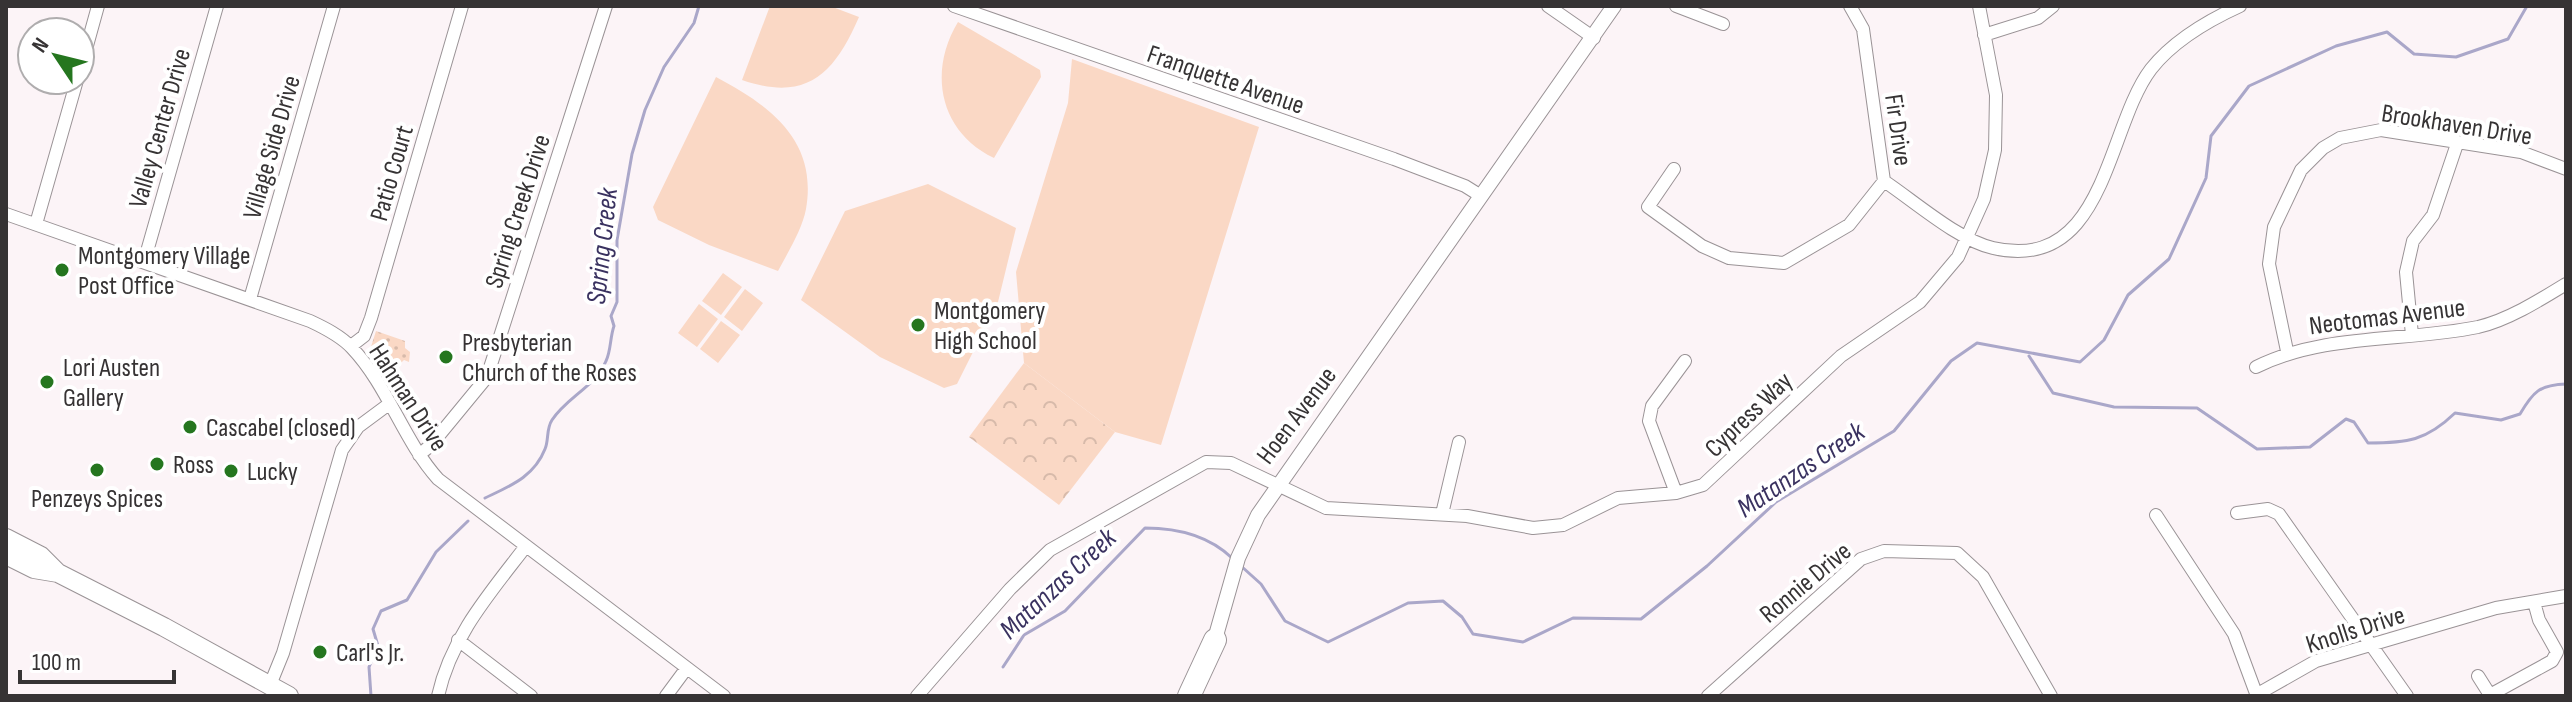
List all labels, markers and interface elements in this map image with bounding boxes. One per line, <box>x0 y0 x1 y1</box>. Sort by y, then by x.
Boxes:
north arrow <box>16 16 96 96</box>
text: N <box>26 33 55 58</box>
street label: Franquette Avenue <box>1143 39 1308 122</box>
street label: Valley Center Drive <box>123 45 198 212</box>
street label: Village Side Drive <box>237 72 308 223</box>
street label: Fir Drive <box>1877 92 1918 168</box>
street label: Brookhaven Drive <box>2379 98 2534 153</box>
street label: Patio Court <box>364 122 421 225</box>
street label: Spring Creek Drive <box>479 131 558 292</box>
water label: Spring Creek <box>580 185 625 306</box>
place label: Montgomery Village Post Office <box>78 241 250 302</box>
marker: Montgomery Village Post Office <box>53 261 71 279</box>
street label: Neotomas Avenue <box>2307 293 2467 342</box>
place label: Montgomery High School <box>934 296 1045 357</box>
marker: Montgomery High School <box>909 316 927 334</box>
place label: Presbyterian Church of the Roses <box>462 328 637 389</box>
street label: Hahman Drive <box>362 338 454 457</box>
marker: Presbyterian Church of the Roses <box>437 348 455 366</box>
place label: Lori Austen Gallery <box>63 353 160 414</box>
street label: Hoen Avenue <box>1251 361 1344 470</box>
street label: Cypress Way <box>1699 366 1799 464</box>
marker: Lori Austen Gallery <box>38 373 56 391</box>
place label: Cascabel (closed) <box>206 413 356 444</box>
water label: Matanzas Creek <box>1731 415 1872 525</box>
marker: Cascabel (closed) <box>181 418 199 436</box>
place label: Ross <box>173 450 214 481</box>
marker: Ross <box>148 455 166 473</box>
place label: Lucky <box>247 457 298 488</box>
marker: Penzeys Spices <box>88 461 106 479</box>
marker: Lucky <box>222 462 240 480</box>
place label: Penzeys Spices <box>31 484 163 515</box>
water label: Matanzas Creek <box>993 521 1124 646</box>
street label: Ronnie Drive <box>1754 536 1858 630</box>
street label: Knolls Drive <box>2302 600 2409 661</box>
scale bar <box>20 634 174 684</box>
place label: Carl's Jr. <box>336 638 404 669</box>
marker: Carl's Jr. <box>311 643 329 661</box>
text: 100 m <box>32 648 81 677</box>

